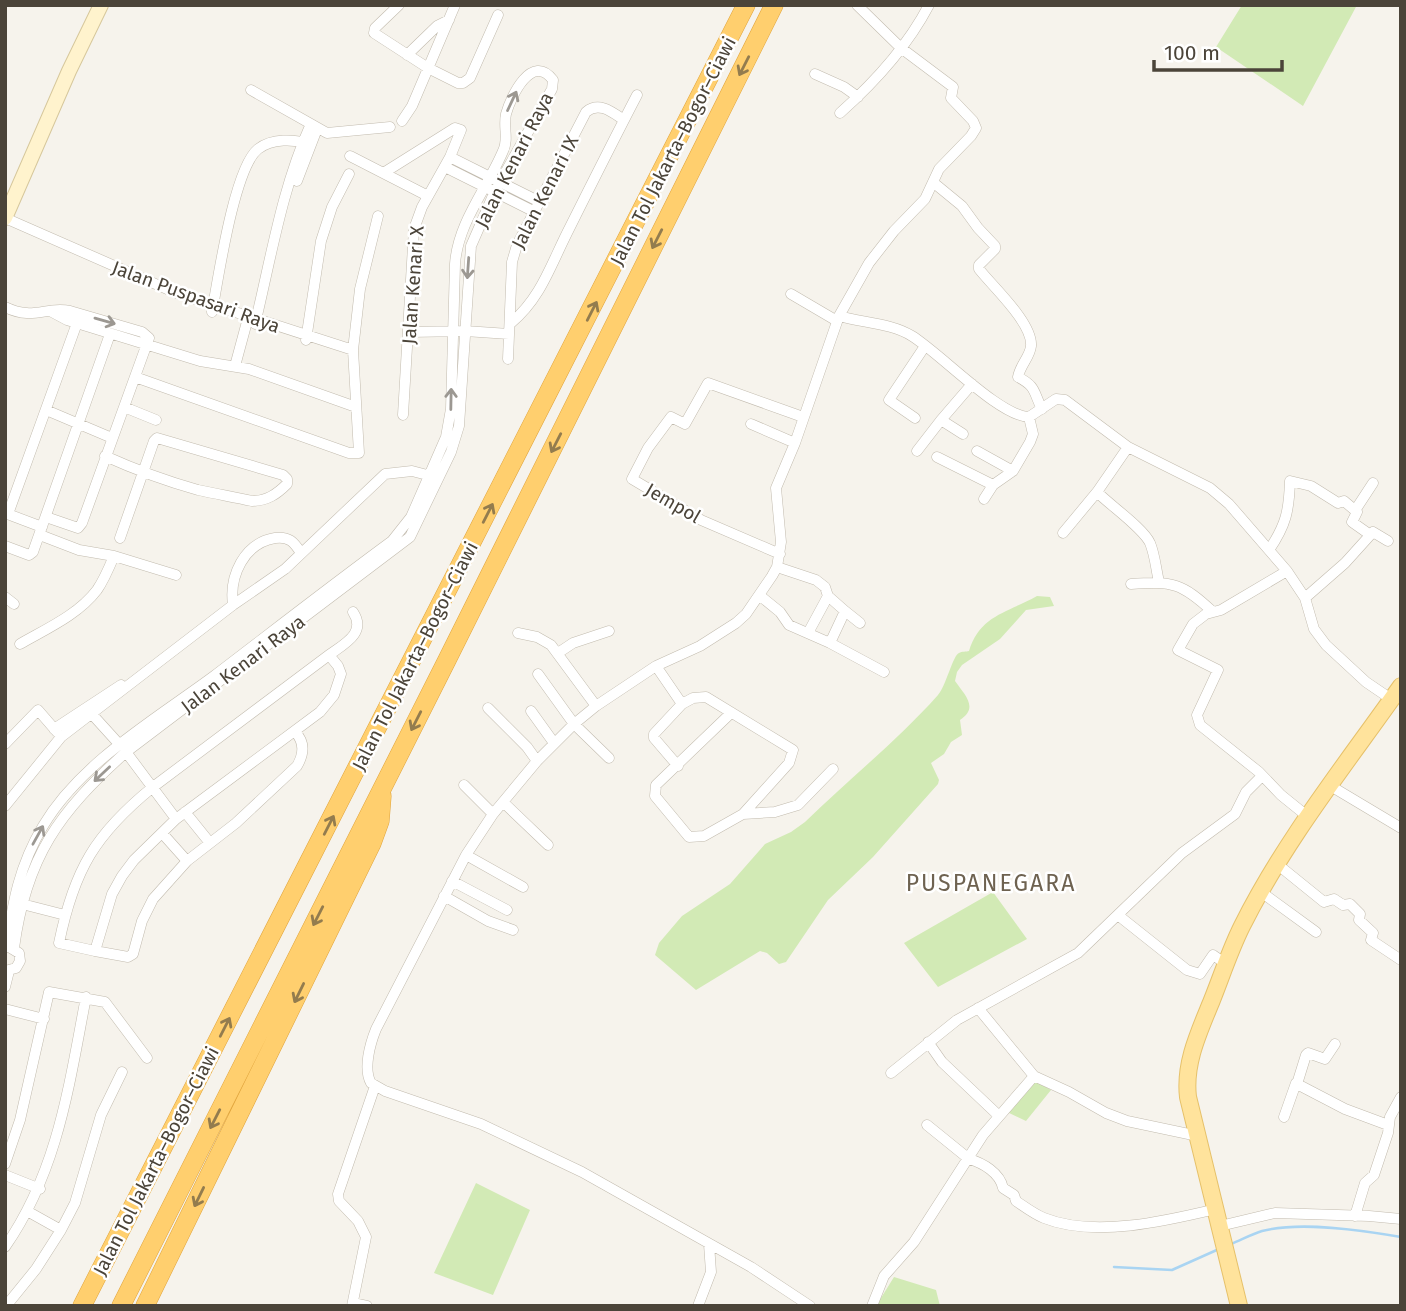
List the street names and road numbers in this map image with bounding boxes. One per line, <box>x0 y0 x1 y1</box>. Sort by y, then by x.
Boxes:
street label: Jalan Tol Jakarta–Bogor–Ciawi <box>605 33 741 269</box>
street label: Jalan Kenari Raya <box>470 88 558 232</box>
street label: Jalan Kenari IX <box>507 131 584 253</box>
street label: Jalan Kenari X <box>397 224 429 345</box>
street label: Jalan Puspasari Raya <box>109 256 283 338</box>
street label: Jempol <box>641 478 705 528</box>
street label: Jalan Tol Jakarta–Bogor–Ciawi <box>347 538 483 774</box>
street label: Jalan Kenari Raya <box>177 610 309 718</box>
street label: Jalan Tol Jakarta–Bogor–Ciawi <box>88 1043 224 1279</box>

